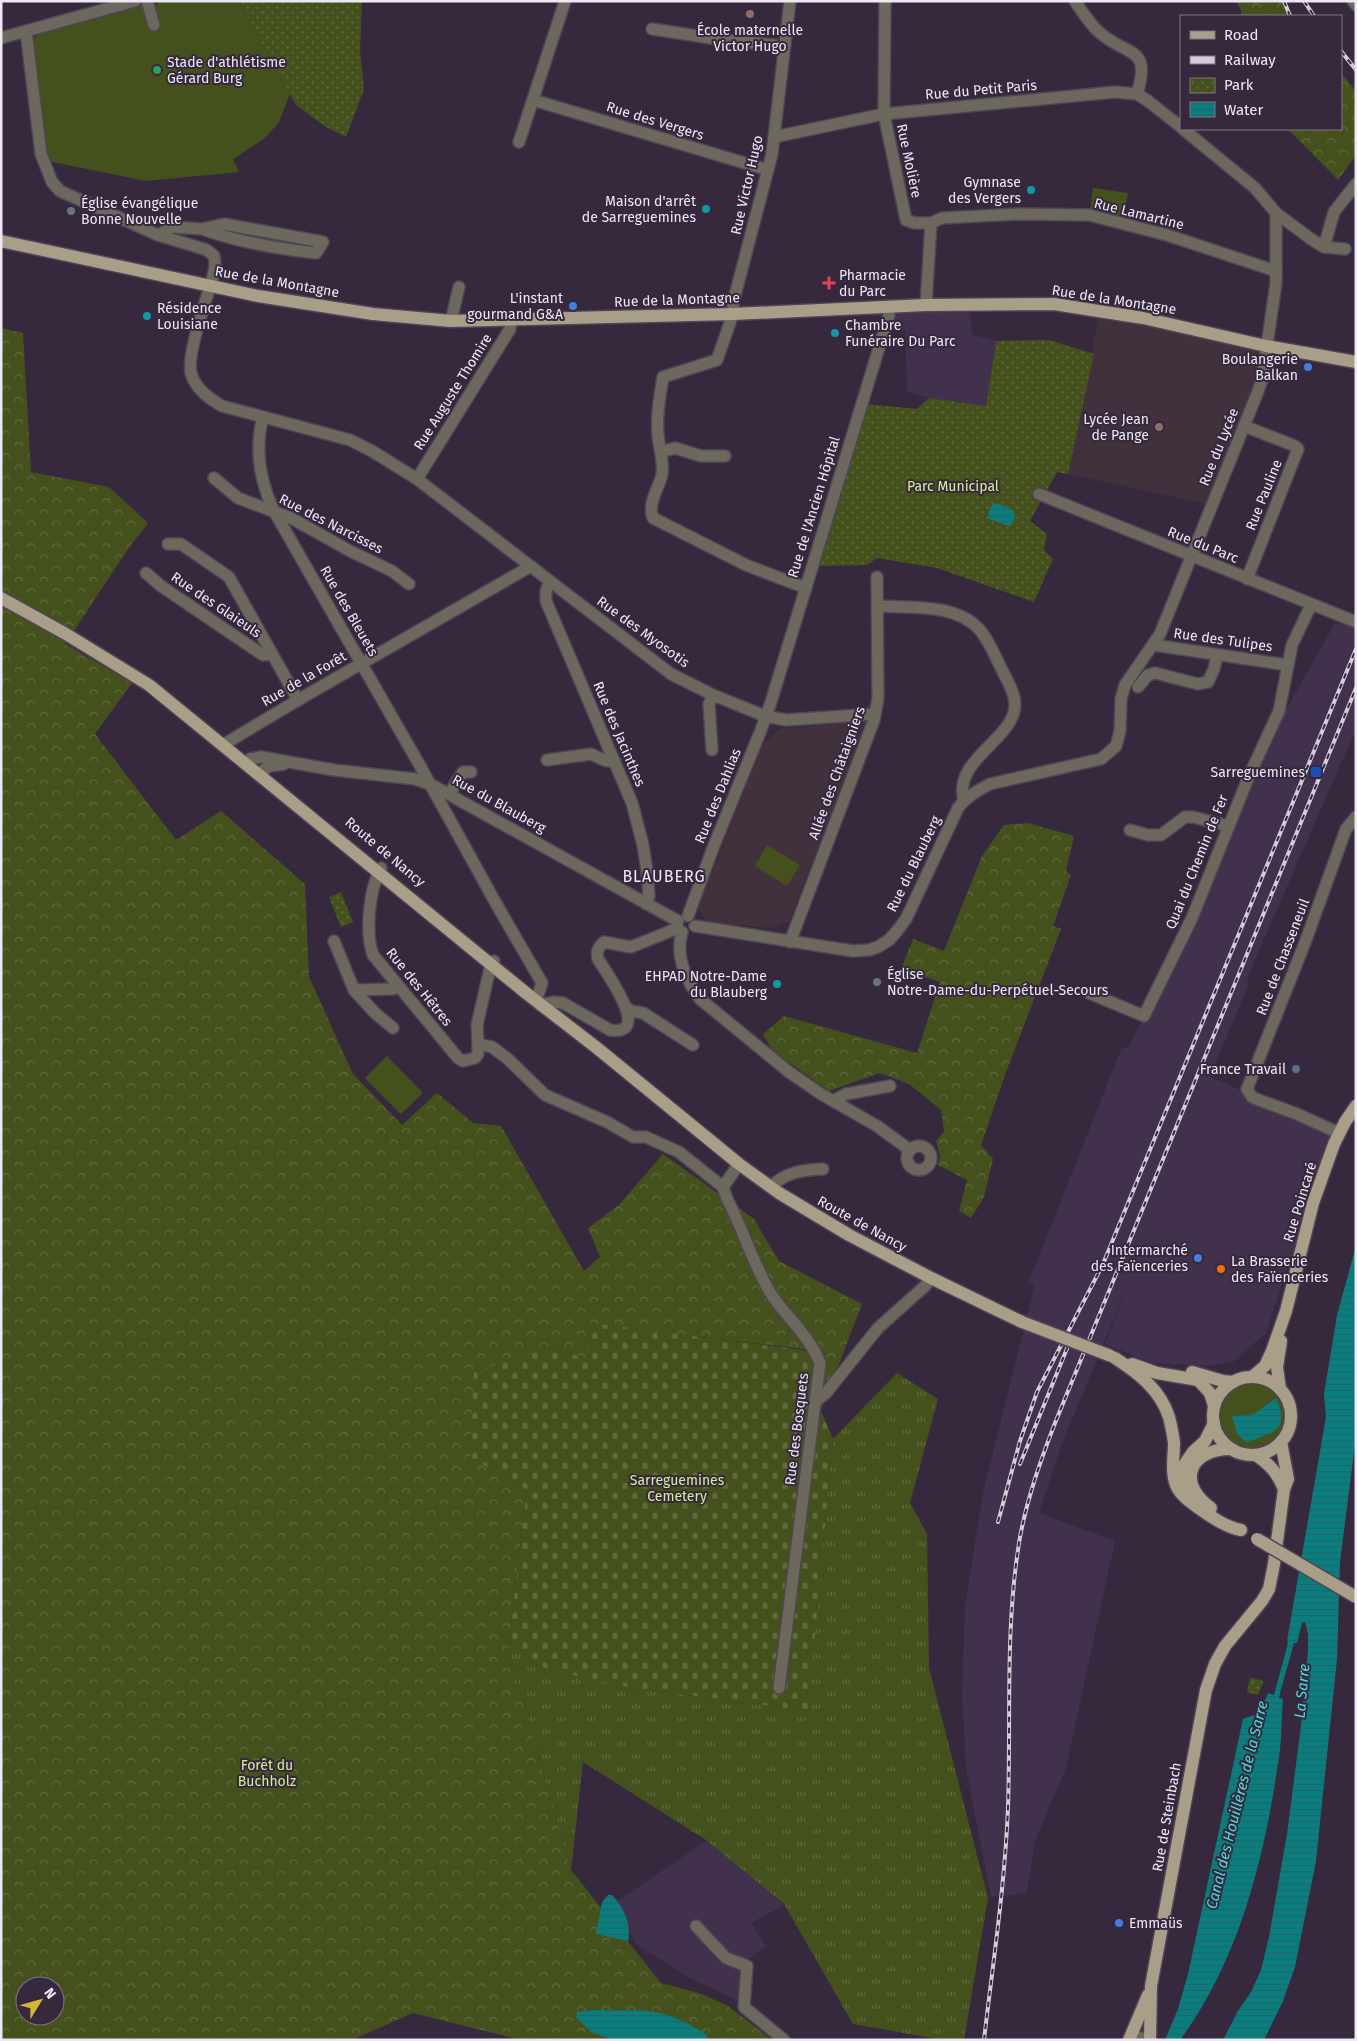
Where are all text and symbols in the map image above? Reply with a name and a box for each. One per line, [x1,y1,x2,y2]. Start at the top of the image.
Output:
marker: École maternelle Victor Hugo [744,8,756,20]
legend [1180,15,1342,130]
place label: École maternelle Victor Hugo [697,21,803,55]
text: Road [1224,26,1259,44]
text: Railway [1224,51,1276,69]
place label: Stade d'athlétisme Gérard Burg [167,54,286,87]
marker: Stade d'athlétisme Gérard Burg [151,64,163,76]
text: Park [1224,76,1254,94]
street label: Rue du Petit Paris [924,77,1038,103]
street label: Rue des Vergers [604,98,706,144]
text: Water [1224,101,1263,119]
street label: Rue Molière [893,122,925,200]
street label: Rue Victor Hugo [727,134,767,236]
place label: Gymnase des Vergers [948,174,1021,207]
marker: Gymnase des Vergers [1025,184,1037,196]
place label: Maison d'arrêt de Sarreguemines [582,193,697,226]
place label: Église évangélique Bonne Nouvelle [81,194,198,228]
street label: Rue Lamartine [1092,195,1186,233]
marker: Maison d'arrêt de Sarreguemines [700,203,712,215]
marker: Église évangélique Bonne Nouvelle [65,205,77,217]
street label: Rue de la Montagne [214,263,340,301]
place label: Pharmacie du Parc [839,267,906,300]
marker: Pharmacie du Parc [823,277,835,289]
street label: Rue de la Montagne [1051,282,1177,318]
street label: Rue de la Montagne [614,289,740,311]
place label: L'instant gourmand G&A [467,290,564,323]
place label: Résidence Louisiane [157,300,222,333]
marker: L'instant gourmand G&A [567,300,579,312]
marker: Résidence Louisiane [141,310,153,322]
place label: Chambre Funéraire Du Parc [845,317,956,350]
marker: Chambre Funéraire Du Parc [829,327,841,339]
street label: Rue Auguste Thomire [410,331,496,453]
place label: Boulangerie Balkan [1222,351,1298,384]
marker: Boulangerie Balkan [1302,361,1314,373]
street label: Rue du Lycée [1196,405,1242,489]
place label: Lycée Jean de Pange [1083,411,1149,444]
marker: Lycée Jean de Pange [1153,421,1165,433]
street label: Rue de l'Ancien Hôpital [784,434,844,580]
street label: Rue Pauline [1242,457,1286,533]
park label: Parc Municipal [907,478,999,495]
street label: Rue des Narcisses [276,491,386,558]
street label: Rue du Parc [1165,523,1241,567]
street label: Rue des Bleuets [316,563,382,660]
street label: Rue des Glaieuls [168,569,265,642]
street label: Rue des Myosotis [593,593,693,672]
street label: Rue des Tulipes [1173,625,1274,655]
street label: Rue de la Forêt [258,647,350,710]
street label: Rue des Jacinthes [589,679,649,789]
street label: Allée des Châtaigniers [805,704,869,842]
street label: Rue des Dahlias [691,746,745,846]
place label: Sarreguemines [1211,764,1305,781]
marker: Sarreguemines [1309,765,1323,779]
street label: Rue du Blauberg [449,771,550,837]
street label: Quai du Chemin de Fer [1162,792,1232,932]
street label: Rue du Blauberg [883,812,945,915]
street label: Route de Nancy [341,814,429,891]
district label: BLAUBERG [622,867,706,886]
street label: Rue de Chasseneuil [1253,896,1313,1018]
street label: Rue des Hêtres [382,945,456,1030]
place label: Église Notre-Dame-du-Perpétuel-Secours [887,965,1109,999]
place label: EHPAD Notre-Dame du Blauberg [645,968,768,1001]
marker: Église Notre-Dame-du-Perpétuel-Secours [871,976,883,988]
marker: EHPAD Notre-Dame du Blauberg [771,978,783,990]
place label: France Travail [1200,1061,1286,1078]
marker: France Travail [1290,1063,1302,1075]
street label: Rue Poincaré [1280,1160,1320,1244]
street label: Route de Nancy [814,1192,910,1256]
place label: Intermarché des Faïenceries [1091,1242,1188,1275]
marker: Intermarché des Faïenceries [1192,1252,1204,1264]
place label: La Brasserie des Faïenceries [1231,1253,1329,1286]
marker: La Brasserie des Faïenceries [1215,1263,1227,1275]
street label: Rue des Bosquets [782,1371,812,1486]
park label: Sarreguemines Cemetery [630,1472,725,1505]
water label: La Sarre [1291,1663,1313,1719]
water label: Canal des Houillères de la Sarre [1202,1699,1272,1911]
park label: Forêt du Buchholz [238,1757,296,1790]
street label: Rue de Steinbach [1149,1761,1185,1873]
place label: Emmaüs [1129,1915,1183,1932]
marker: Emmaüs [1113,1917,1125,1929]
north arrow [15,1976,65,2026]
text: N [40,1985,60,2002]

